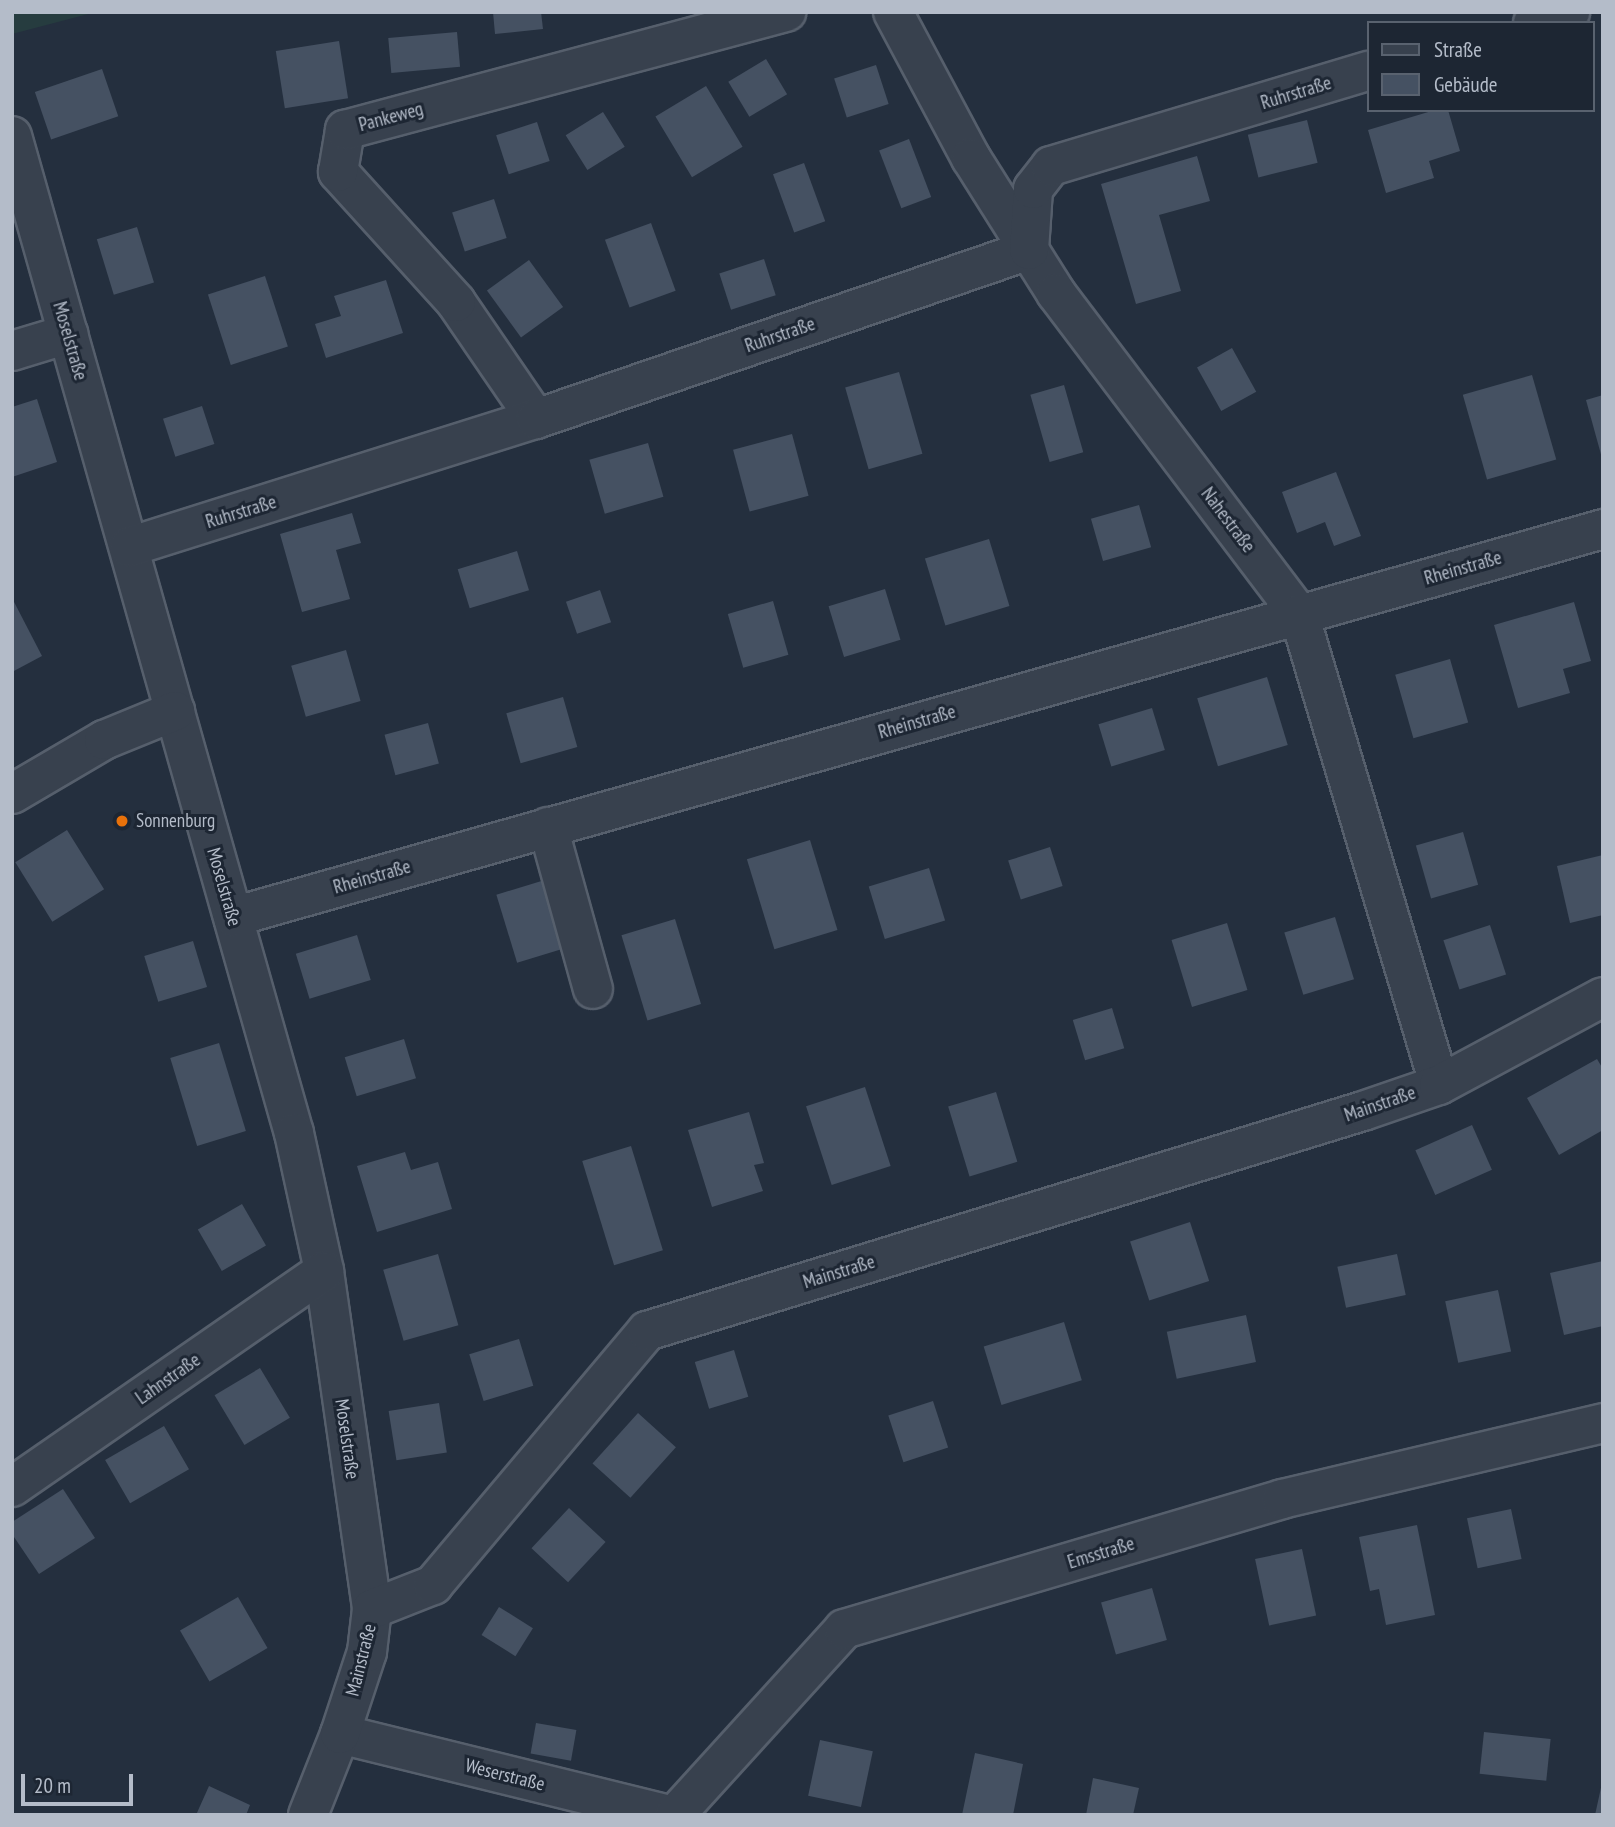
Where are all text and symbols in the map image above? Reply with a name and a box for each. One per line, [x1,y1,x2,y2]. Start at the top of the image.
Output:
legend [1366,21,1594,112]
text: Straße [1434,36,1482,63]
street label: Ruhrstraße [1258,71,1334,115]
text: Gebäude [1434,71,1497,98]
street label: Pankeweg [356,97,426,137]
street label: Moselstraße [48,299,92,383]
street label: Ruhrstraße [742,312,818,358]
street label: Nahestraße [1196,483,1260,557]
street label: Ruhrstraße [203,490,279,534]
street label: Rheinstraße [1422,546,1504,590]
street label: Rheinstraße [876,700,958,744]
place label: Sonnenburg [136,810,215,832]
marker: Sonnenburg [114,813,130,829]
street label: Moselstraße [202,845,246,929]
street label: Rheinstraße [331,855,413,899]
street label: Mainstraße [1341,1081,1419,1127]
street label: Mainstraße [800,1250,878,1294]
street label: Lahnstraße [131,1349,205,1409]
street label: Moselstraße [330,1398,364,1480]
street label: Emsstraße [1065,1532,1137,1574]
street label: Mainstraße [341,1621,381,1699]
street label: Weserstraße [463,1754,547,1796]
scale bar [24,1760,136,1804]
text: 20 m [34,1772,71,1799]

